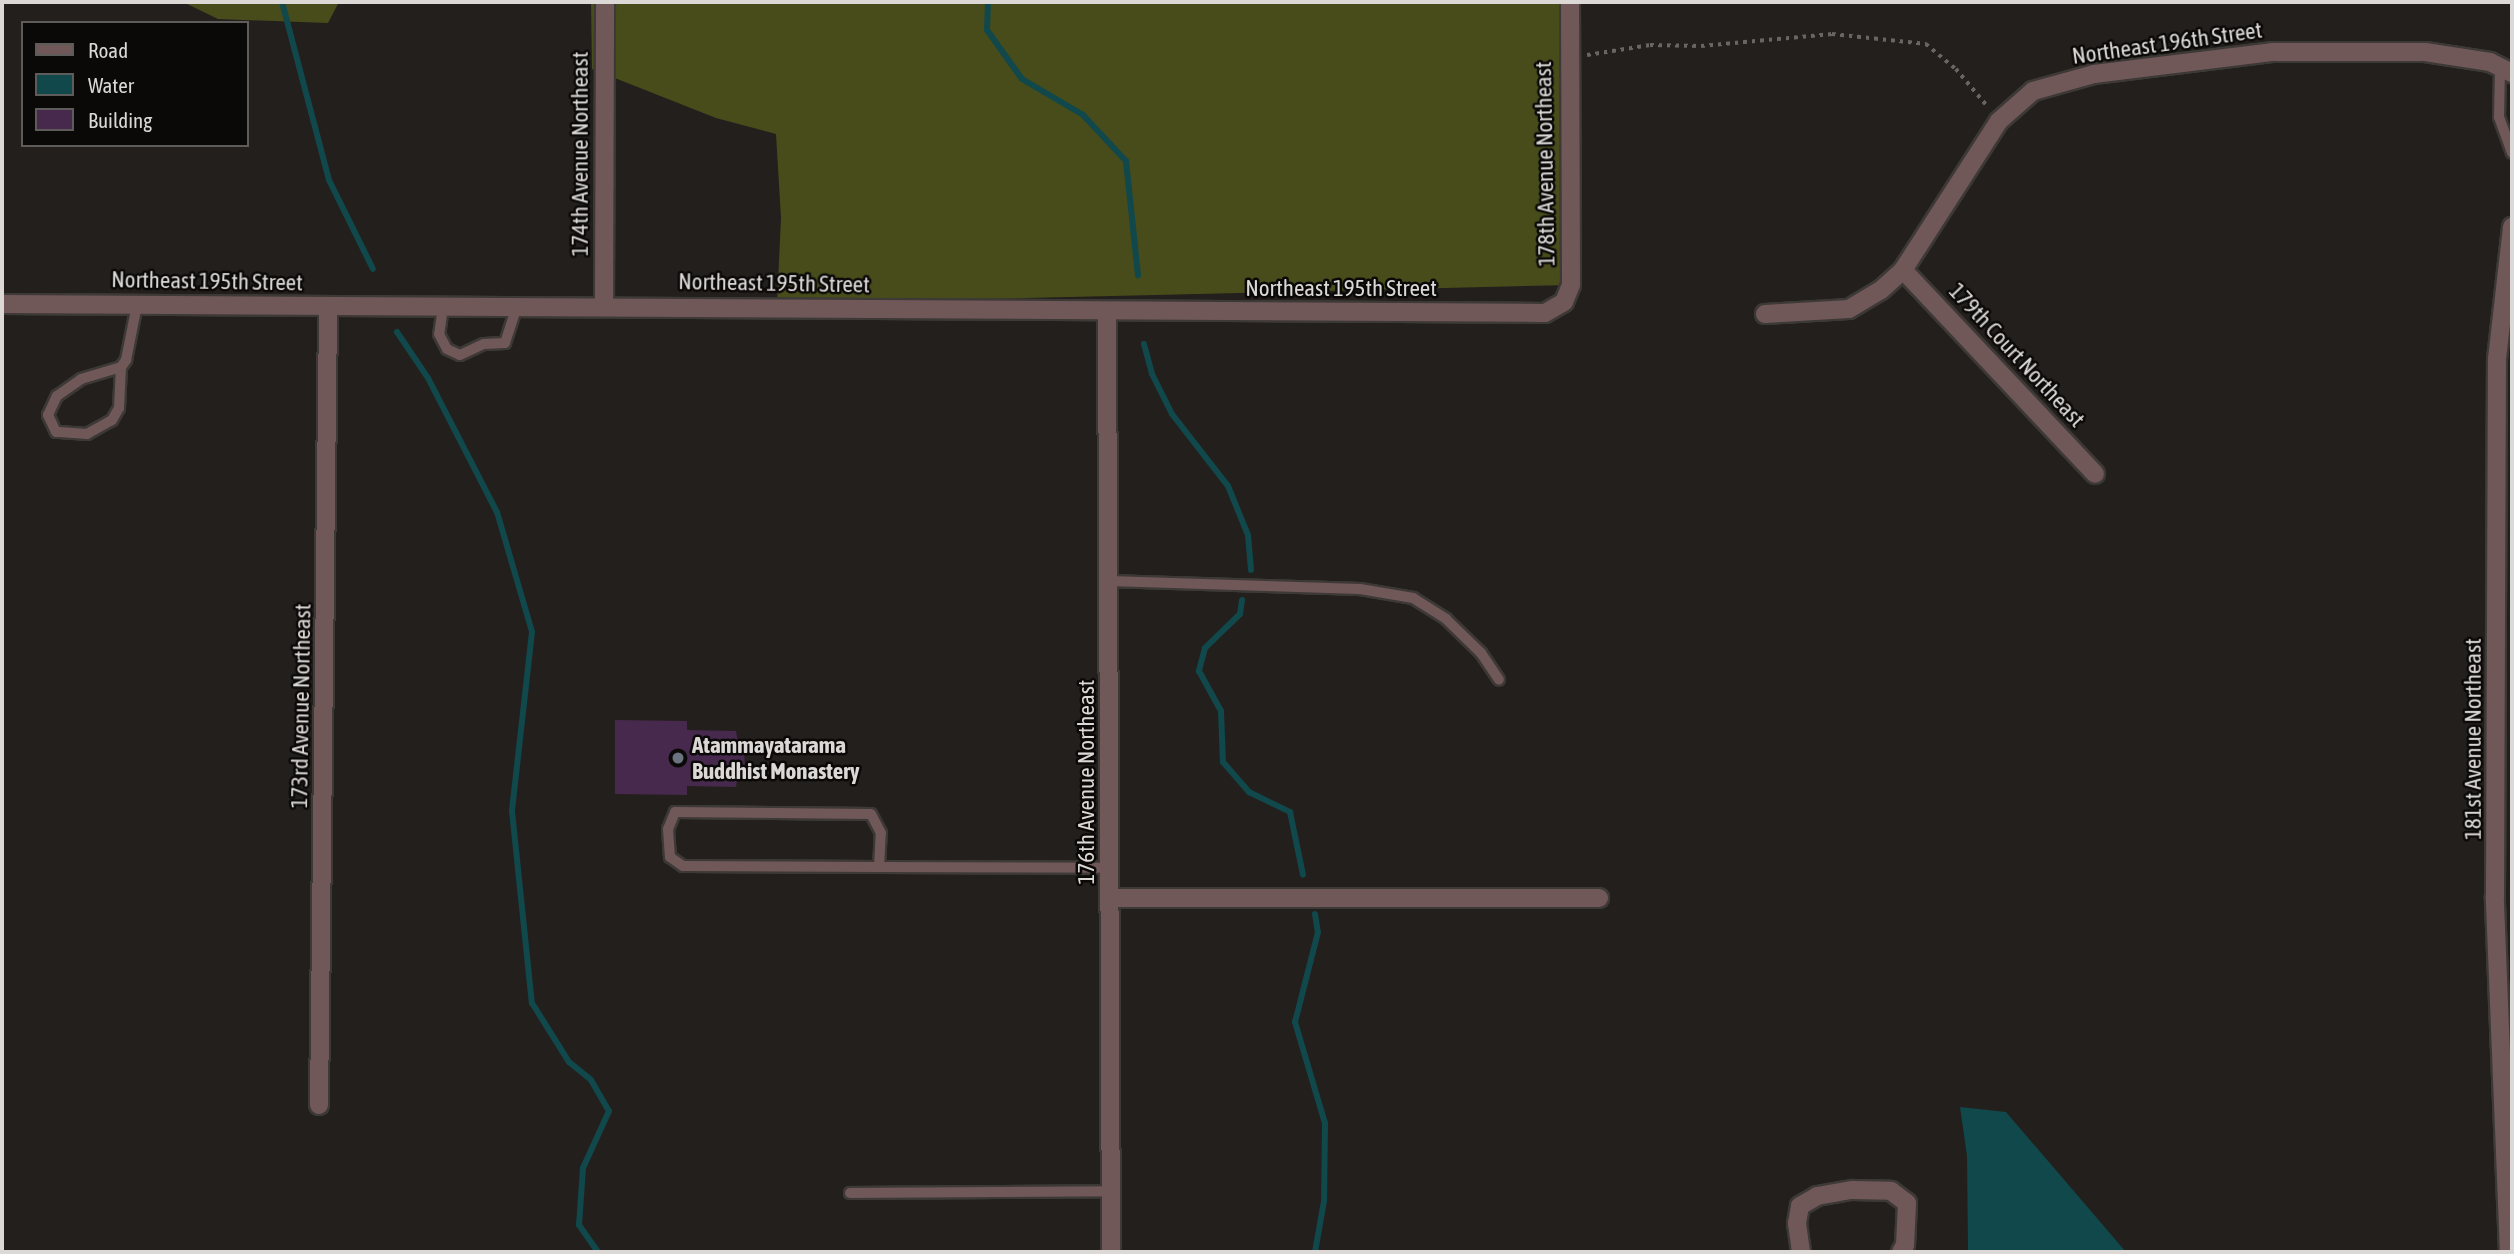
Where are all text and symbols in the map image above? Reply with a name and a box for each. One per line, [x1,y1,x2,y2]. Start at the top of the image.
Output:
street label: Northeast 196th Street [2070,16,2264,70]
legend [21,21,248,147]
text: Road [88,38,128,62]
street label: 174th Avenue Northeast [566,52,594,256]
street label: 178th Avenue Northeast [1529,61,1561,267]
text: Water [88,73,134,97]
text: Building [88,108,152,132]
street label: Northeast 195th Street [111,266,303,296]
street label: Northeast 195th Street [678,268,870,298]
street label: Northeast 195th Street [1245,274,1437,302]
street label: 179th Court Northeast [1943,277,2091,433]
street label: 173rd Avenue Northeast [285,603,317,809]
street label: 181st Avenue Northeast [2459,638,2487,840]
street label: 176th Avenue Northeast [1072,680,1100,884]
place label: Atammayatarama Buddhist Monastery [692,731,859,785]
marker: Atammayatarama Buddhist Monastery [670,750,686,766]

